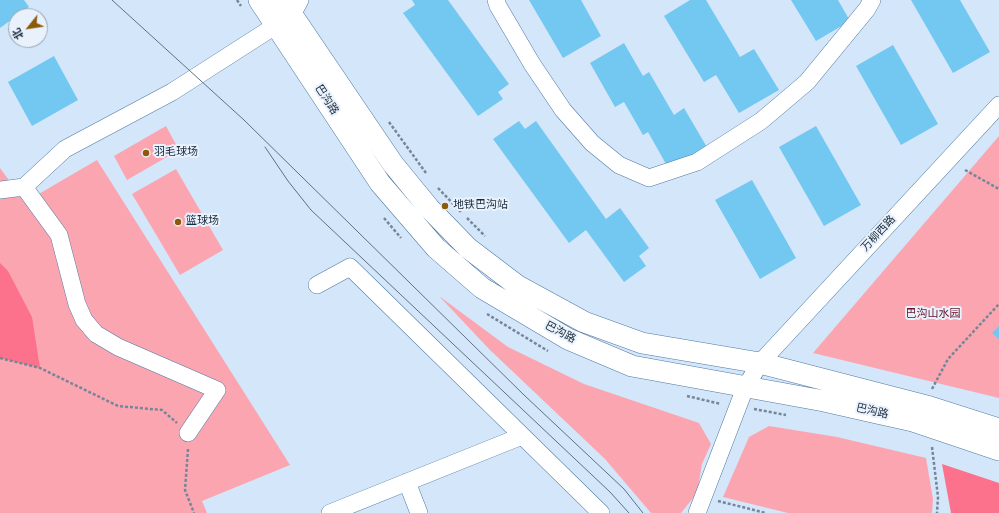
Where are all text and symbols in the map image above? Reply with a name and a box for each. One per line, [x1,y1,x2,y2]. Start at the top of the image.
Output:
north arrow [8,8,48,48]
text: 北 [9,25,27,42]
street label: 巴沟路 [311,83,341,117]
place label: 羽毛球场 [154,146,198,160]
marker: 羽毛球场 [141,148,151,158]
place label: 地铁巴沟站 [453,199,508,213]
marker: 地铁巴沟站 [440,201,450,211]
street label: 万柳西路 [859,213,899,255]
place label: 篮球场 [186,215,219,229]
marker: 篮球场 [173,217,183,227]
park label: 巴沟山水园 [906,308,960,322]
street label: 巴沟路 [542,319,578,347]
street label: 巴沟路 [854,402,890,422]

